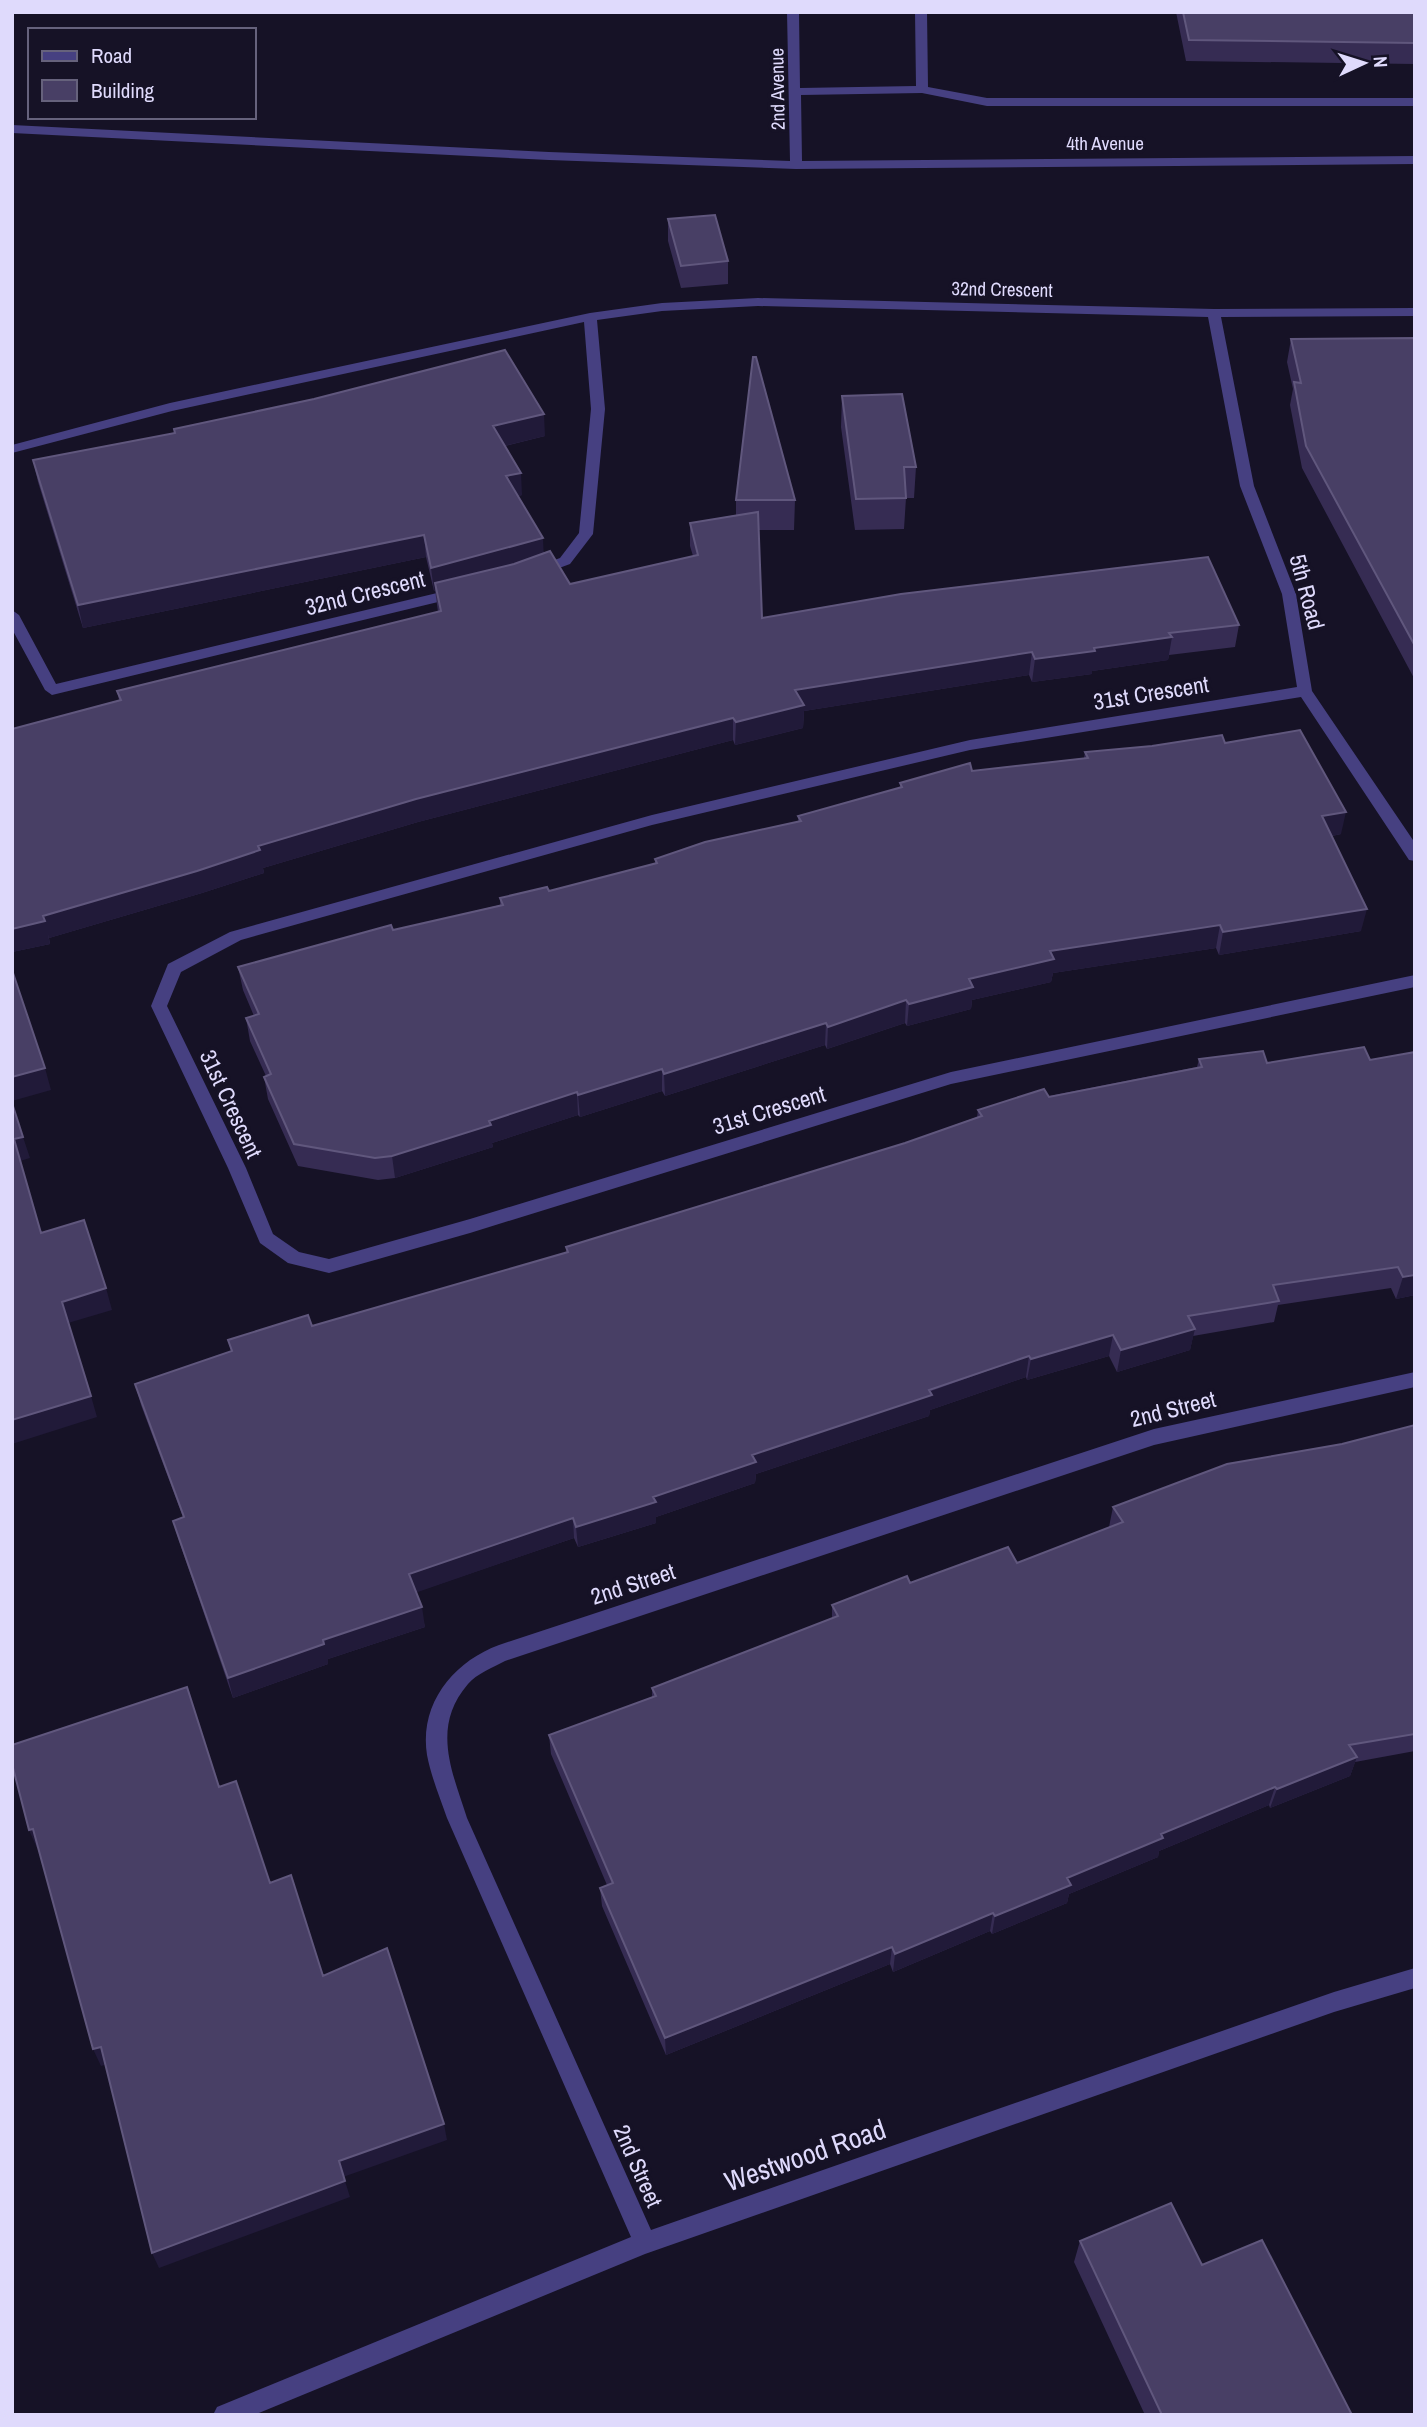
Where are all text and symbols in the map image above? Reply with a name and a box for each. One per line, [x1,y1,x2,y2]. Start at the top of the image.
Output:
legend [28,28,256,119]
north arrow [1329,28,1399,98]
text: Road [91,41,132,70]
street label: 2nd Avenue [763,48,791,130]
text: N [1368,55,1394,68]
text: Building [91,76,155,105]
street label: 4th Avenue [1066,130,1144,156]
street label: 32nd Crescent [951,275,1054,303]
street label: 5th Road [1283,551,1332,633]
street label: 32nd Crescent [302,563,428,622]
street label: 31st Crescent [1091,668,1211,717]
street label: 31st Crescent [193,1045,270,1163]
street label: 31st Crescent [709,1078,829,1141]
street label: 2nd Street [1127,1383,1219,1434]
street label: 2nd Street [587,1555,679,1612]
street label: Westwood Road [719,2110,891,2200]
street label: 2nd Street [607,2120,670,2212]

